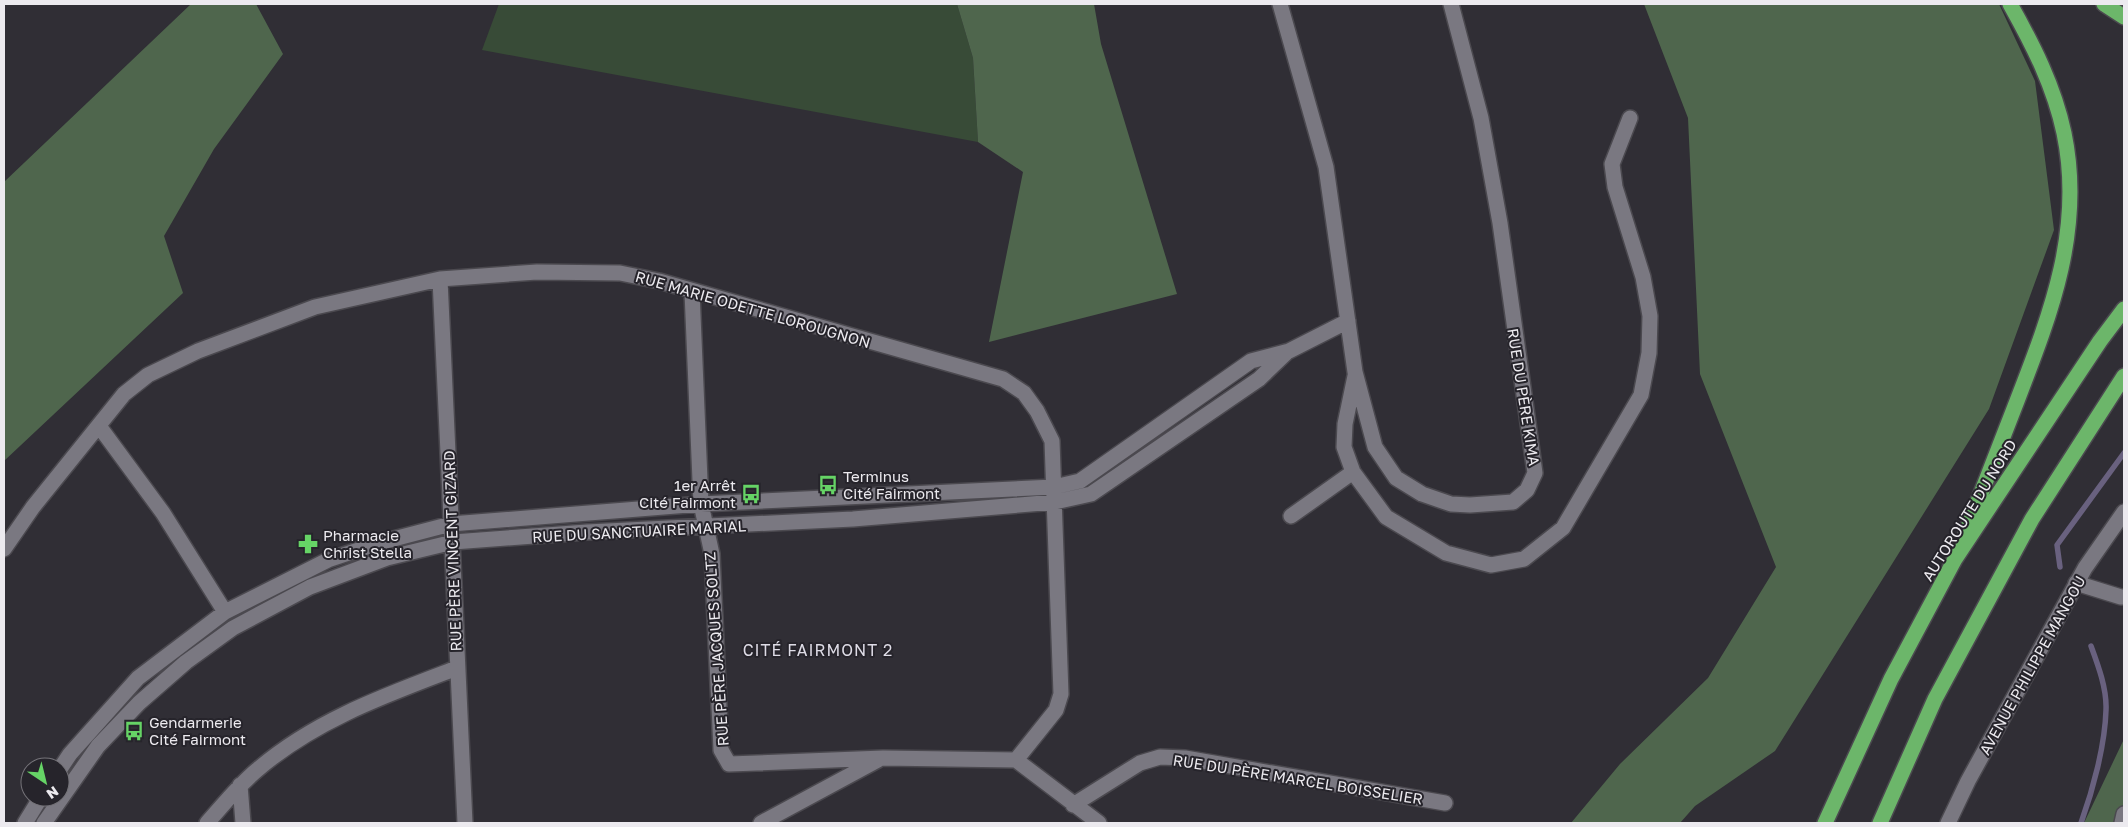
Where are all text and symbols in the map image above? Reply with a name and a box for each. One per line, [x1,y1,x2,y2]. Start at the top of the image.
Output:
street label: RUE MARIE ODETTE LOROUGNON [634,267,872,351]
street label: RUE DU PÈRE KIMA [1504,327,1544,467]
street label: AUTOROUTE DU NORD [1918,436,2020,584]
street label: RUE PÈRE VINCENT GIZARD [439,450,465,652]
place label: Terminus Cité Fairmont [843,467,940,502]
bus stop icon: Terminus Cité Fairmont [817,474,839,496]
place label: 1er Arrêt Cité Fairmont [639,476,736,511]
bus stop icon: 1er Arrêt Cité Fairmont [740,483,762,505]
street label: RUE DU SANCTUAIRE MARIAL [532,516,747,546]
place label: Pharmacie Christ Stella [323,526,412,561]
pharmacy icon: Pharmacie Christ Stella [297,533,319,555]
street label: RUE PÈRE JACQUES SOLTZ [700,551,732,747]
street label: AVENUE PHILIPPE MANGOU [1975,572,2089,758]
district label: CITÉ FAIRMONT 2 [743,640,893,660]
place label: Gendarmerie Cité Fairmont [149,713,246,748]
bus stop icon: Gendarmerie Cité Fairmont [123,720,145,742]
street label: RUE DU PÈRE MARCEL BOISSELIER [1172,750,1424,808]
north arrow [20,757,70,807]
text: N [44,783,62,803]

